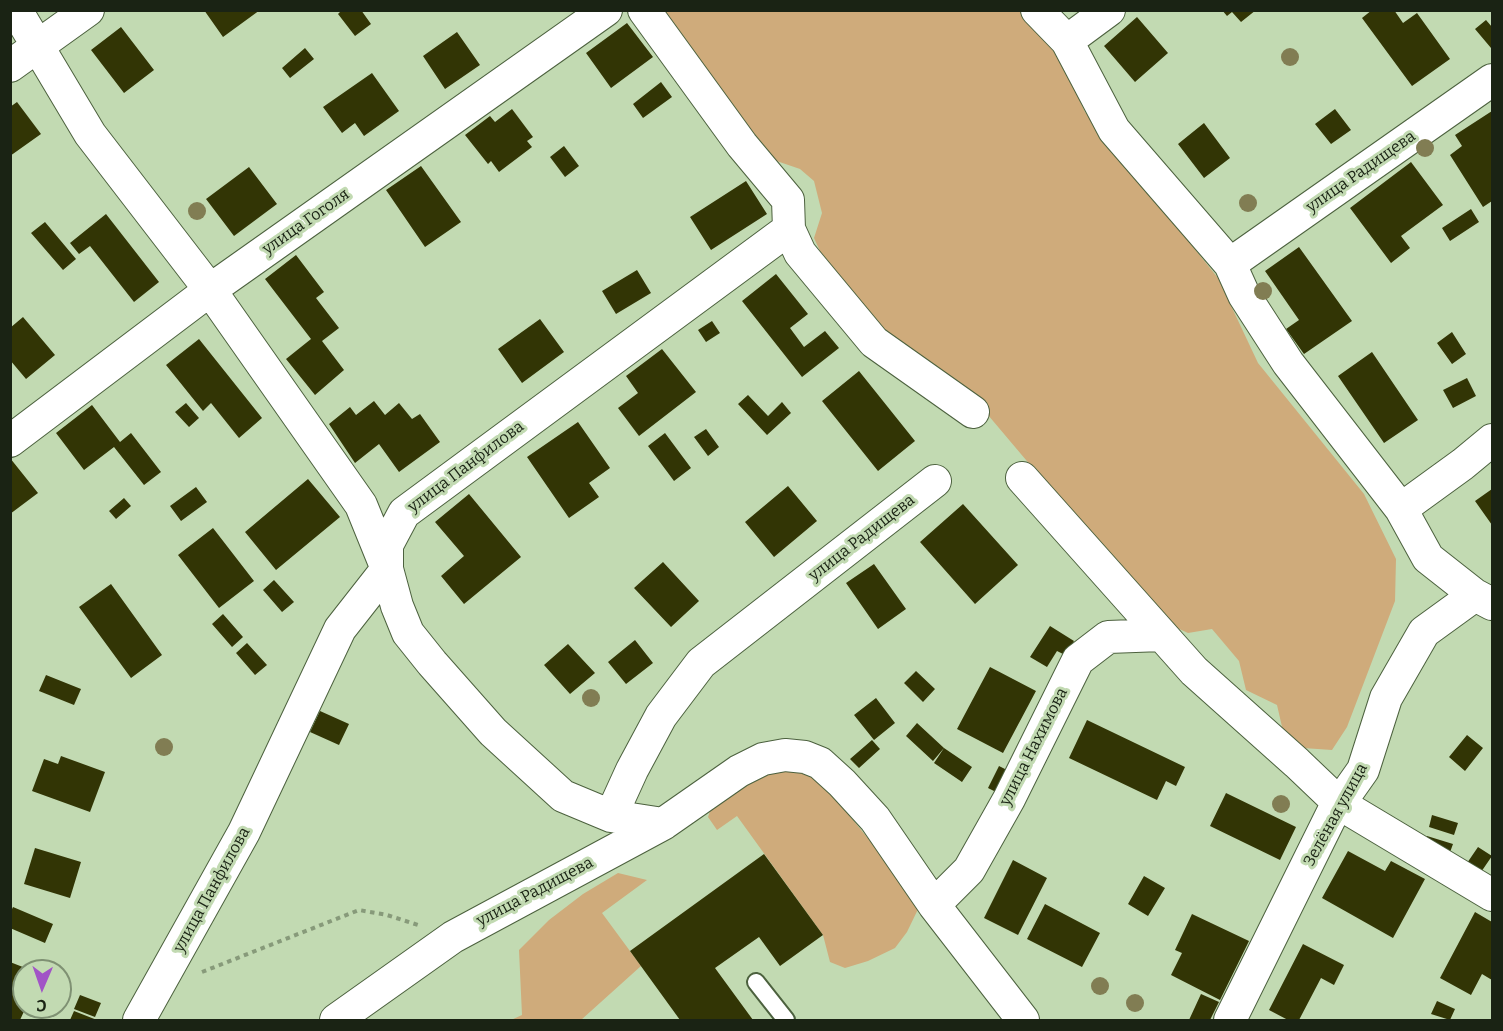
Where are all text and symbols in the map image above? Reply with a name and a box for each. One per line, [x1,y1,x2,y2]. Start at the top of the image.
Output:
street label: улица Радищева [1303,127,1419,217]
street label: улица Гоголя [259,185,353,259]
street label: улица Панфилова [404,417,528,517]
street label: улица Радищева [805,491,919,585]
street label: улица Нахимова [996,685,1072,809]
street label: Зелёная улица [1300,760,1372,870]
street label: улица Панфилова [170,824,254,956]
street label: улица Радищева [473,853,597,931]
north arrow [12,959,72,1019]
text: С [36,996,47,1015]

